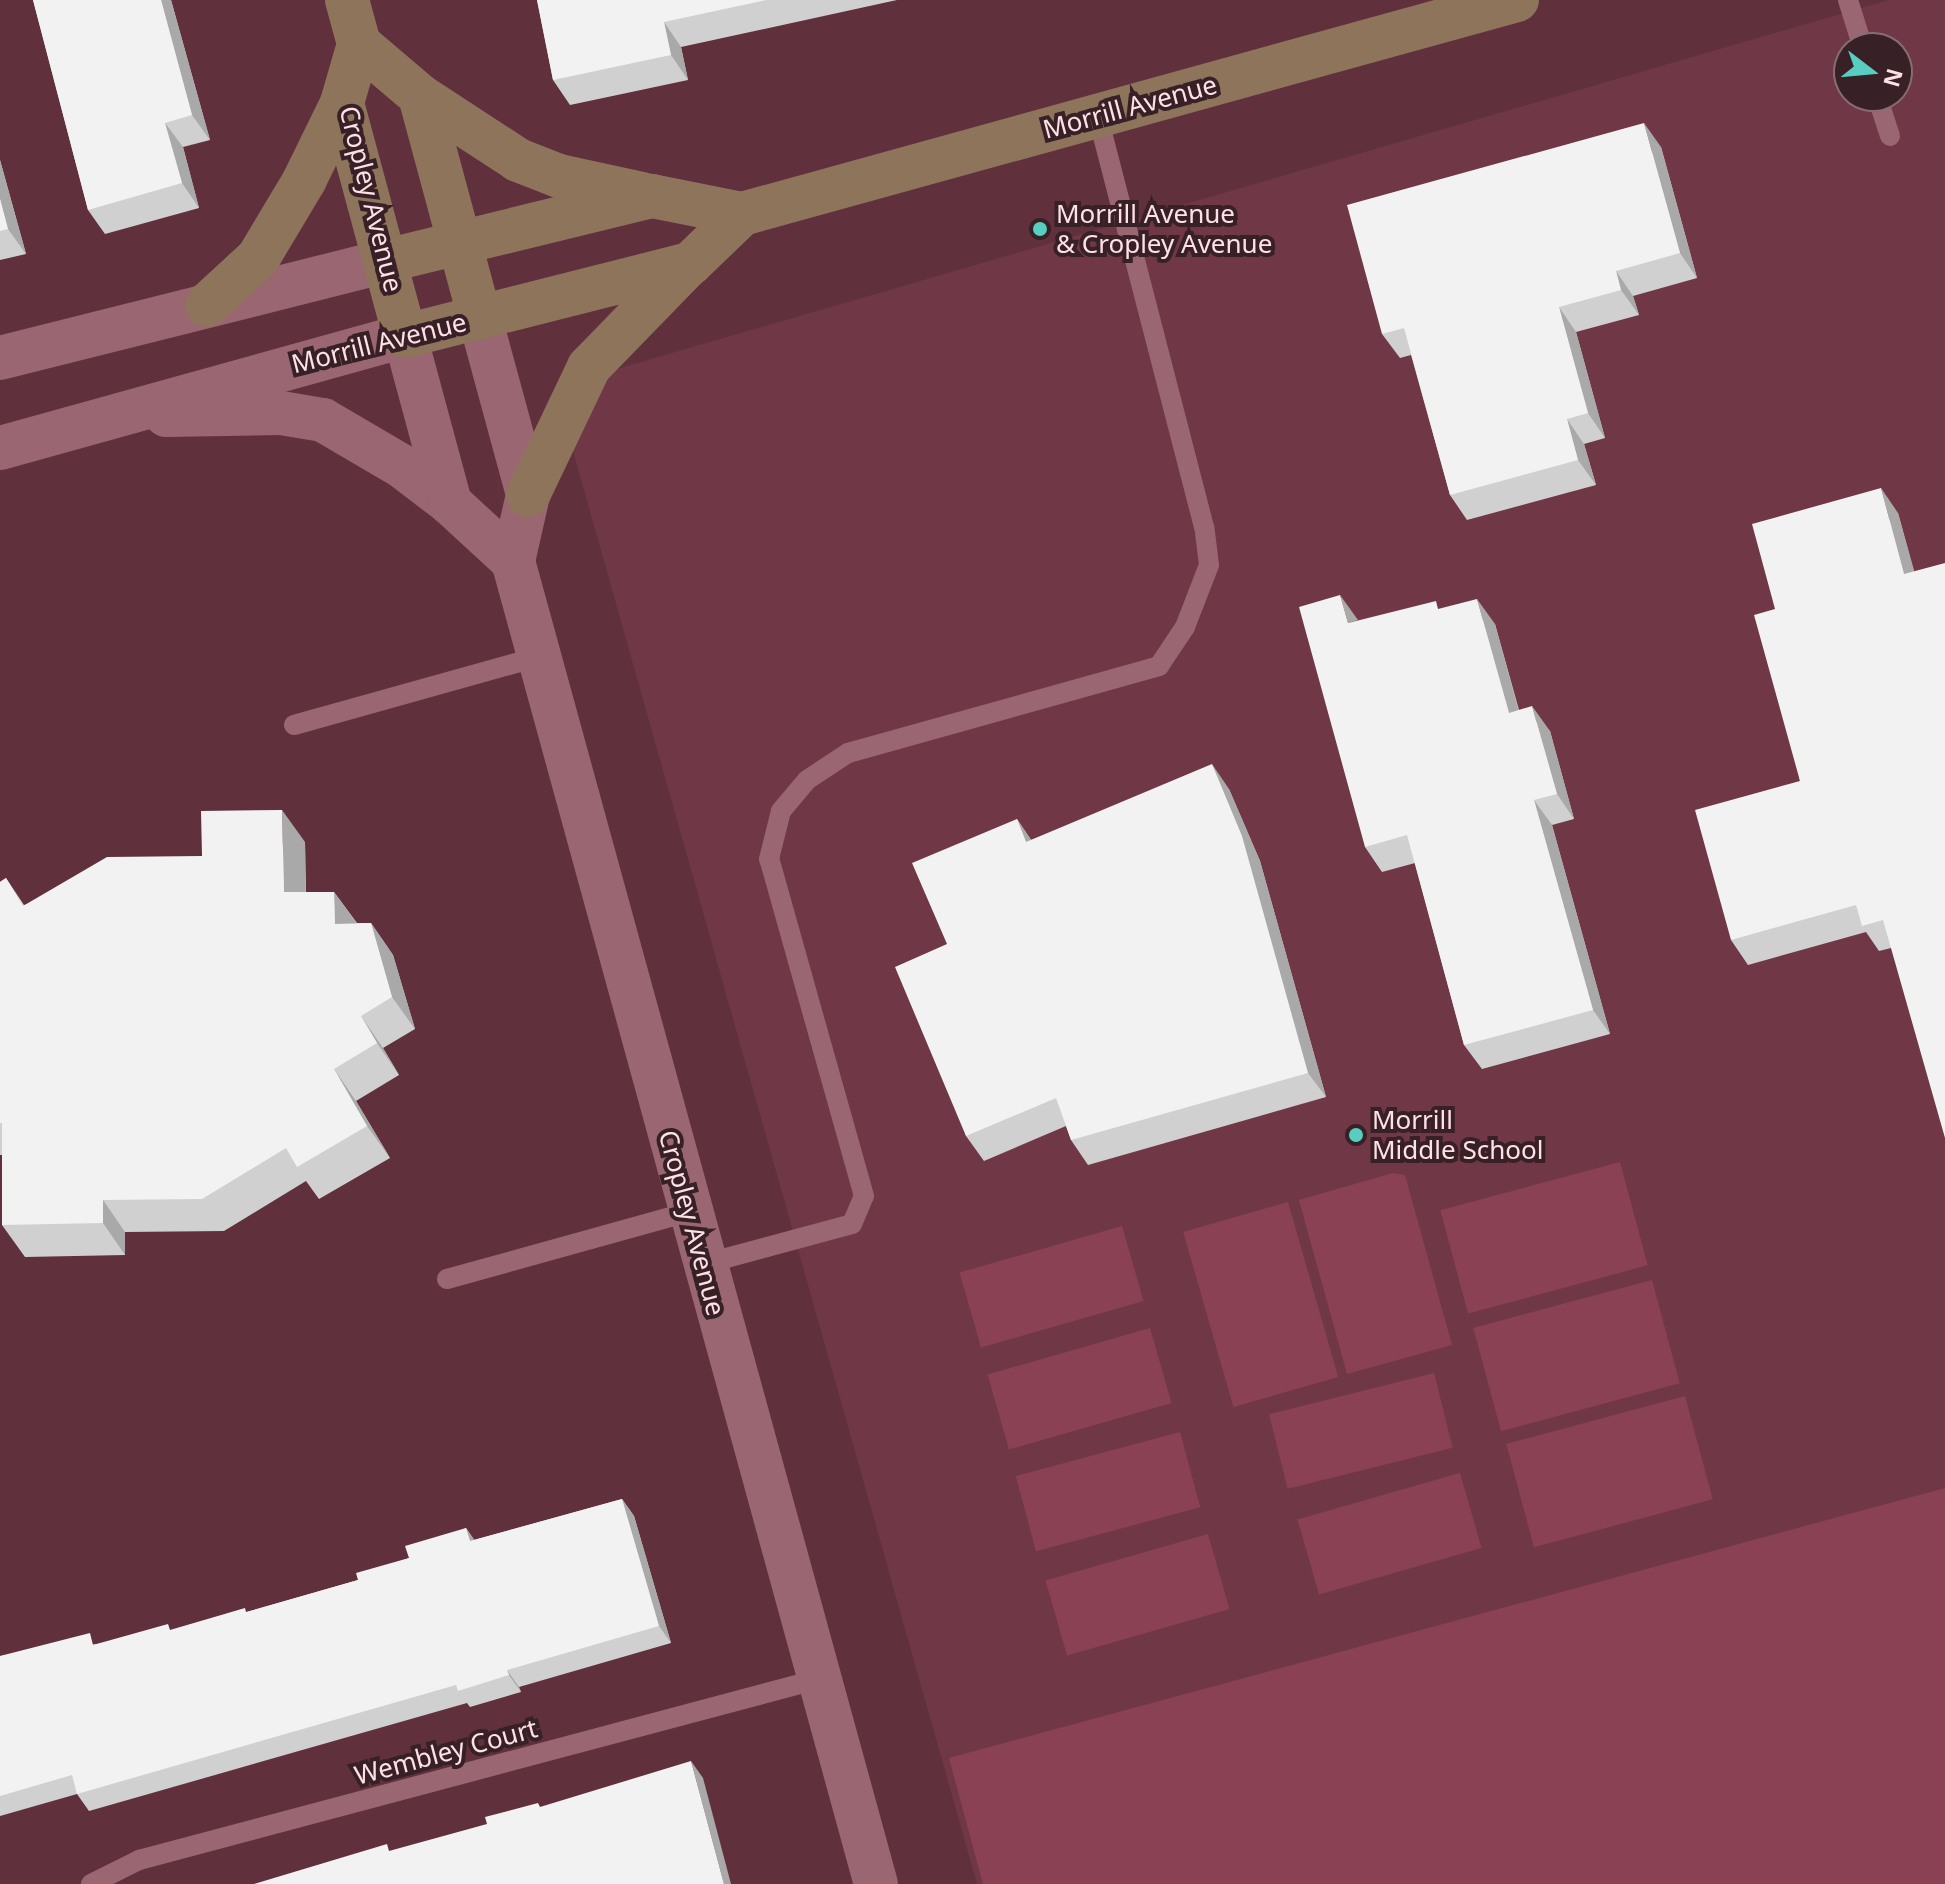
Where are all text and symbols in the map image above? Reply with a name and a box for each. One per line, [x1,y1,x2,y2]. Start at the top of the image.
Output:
north arrow [1833,32,1913,112]
text: N [1877,65,1911,91]
street label: Morrill Avenue [1040,69,1220,145]
street label: Cropley Avenue [333,103,409,295]
place label: Morrill Avenue & Cropley Avenue [1056,198,1272,260]
marker: Morrill Avenue & Cropley Avenue [1031,220,1049,238]
street label: Morrill Avenue [288,306,470,380]
place label: Morrill Middle School [1372,1104,1543,1166]
marker: Morrill Middle School [1347,1126,1365,1144]
street label: Cropley Avenue [652,1127,732,1319]
street label: Wembley Court [351,1713,541,1791]

